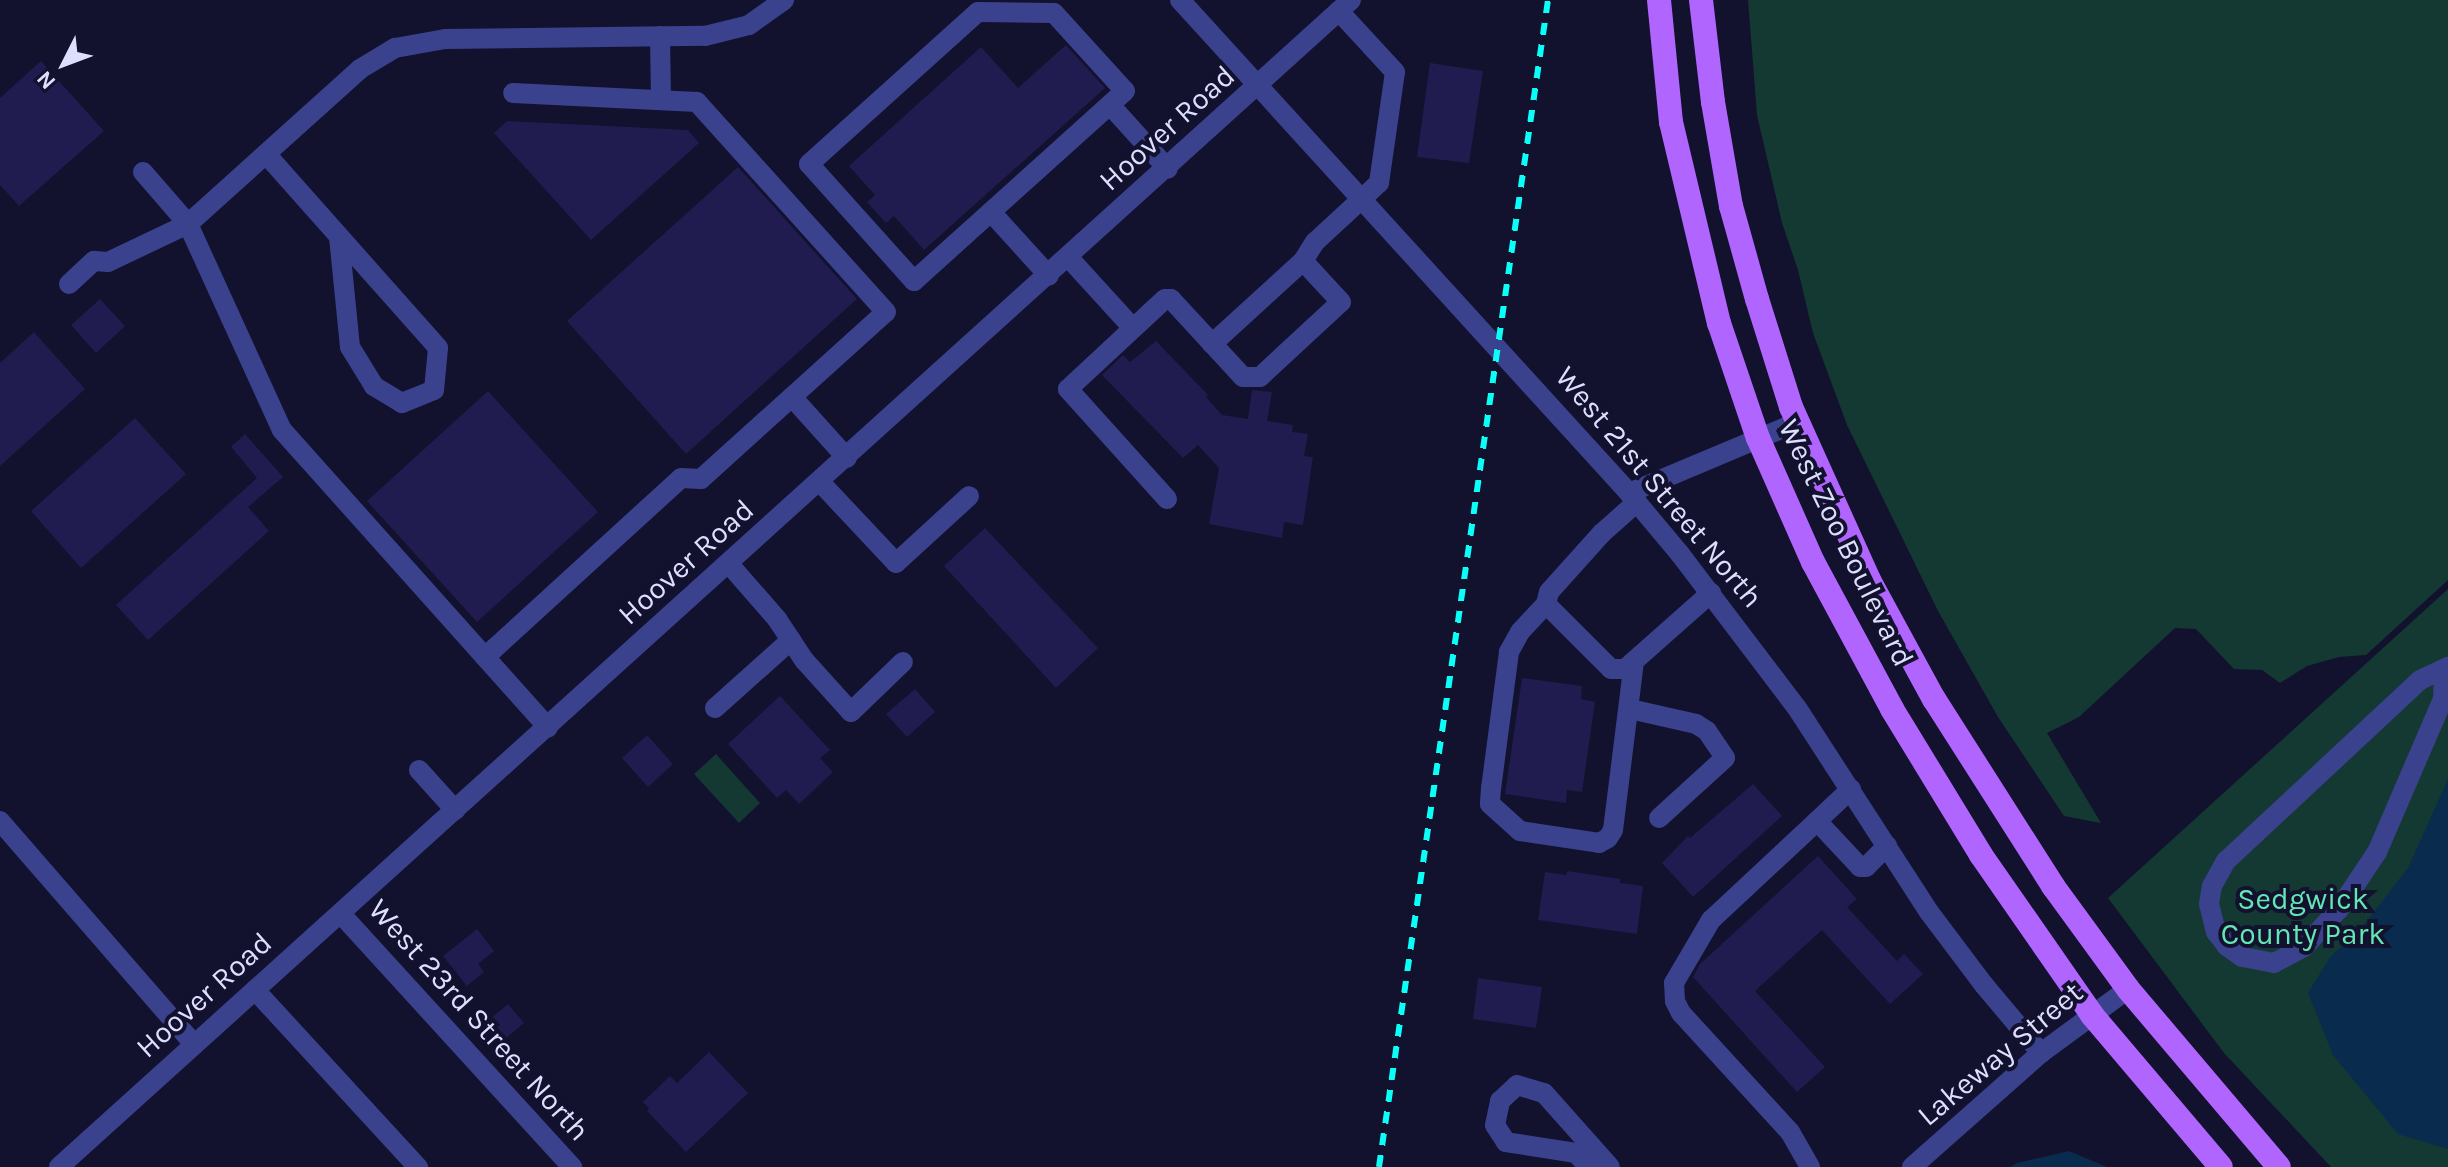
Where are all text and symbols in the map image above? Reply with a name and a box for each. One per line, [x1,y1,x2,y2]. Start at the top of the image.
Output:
north arrow [24,24,104,104]
street label: Hoover Road [1092,58,1242,198]
text: N [31,65,61,95]
street label: West 21st Street North [1548,359,1770,615]
street label: West Zoo Boulevard [1771,414,1921,672]
street label: Hoover Road [611,492,761,632]
park label: Sedgwick County Park [2221,881,2385,952]
street label: West 23rd Street North [361,892,597,1148]
street label: Hoover Road [129,925,279,1065]
street label: Lakeway Street [1910,974,2090,1134]

